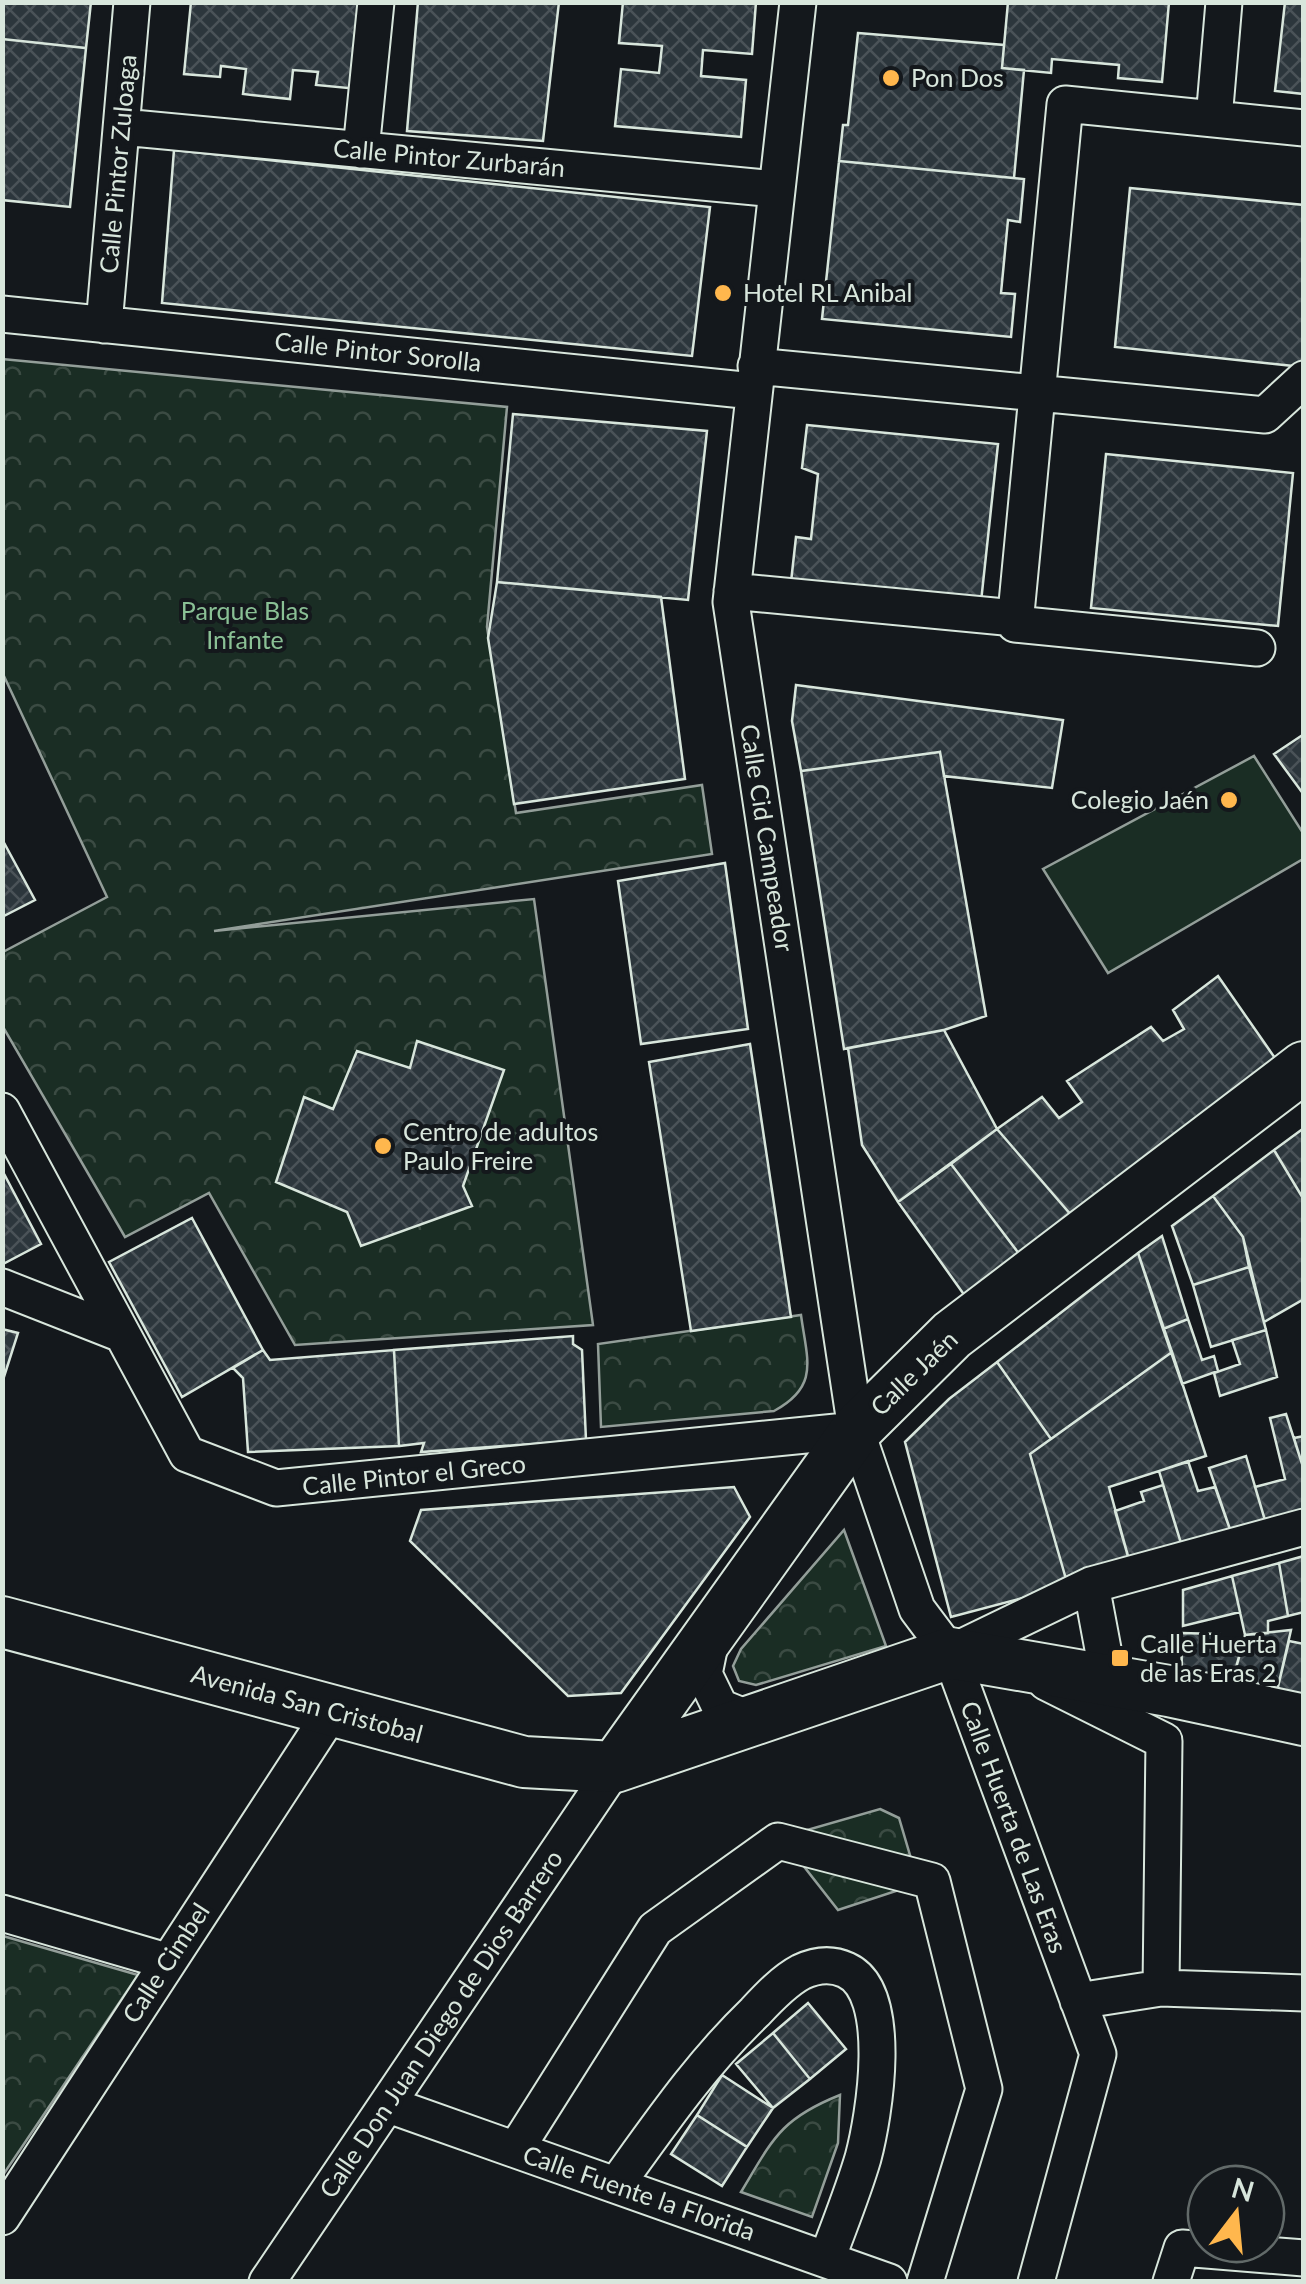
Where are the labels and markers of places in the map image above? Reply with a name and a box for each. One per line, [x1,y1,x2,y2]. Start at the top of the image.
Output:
place label: Pon Dos [911,62,1004,92]
marker: Pon Dos [880,67,902,89]
place label: Hotel RL Anibal [743,277,913,307]
marker: Hotel RL Anibal [712,282,734,304]
place label: Colegio Jaén [1071,784,1209,814]
marker: Colegio Jaén [1218,789,1240,811]
place label: Centro de adultos Paulo Freire [403,1116,598,1175]
marker: Centro de adultos Paulo Freire [372,1135,394,1157]
place label: Calle Huerta de las Eras 2 [1140,1628,1277,1687]
marker: Calle Huerta de las Eras 2 [1109,1647,1131,1669]

